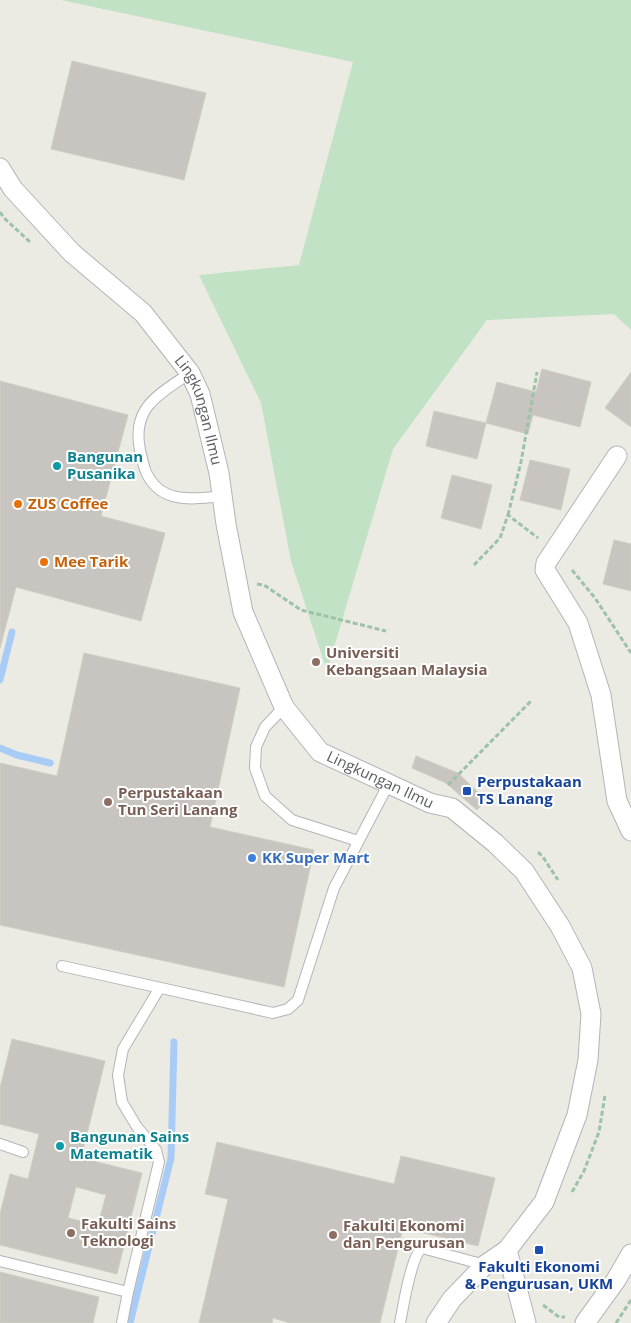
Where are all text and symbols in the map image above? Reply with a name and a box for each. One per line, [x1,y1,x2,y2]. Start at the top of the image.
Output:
street label: Lingkungan Ilmu [171,351,228,467]
place label: Bangunan Pusanika [67,446,143,483]
marker: Bangunan Pusanika [51,460,63,472]
place label: ZUS Coffee [28,493,108,513]
marker: ZUS Coffee [12,498,24,510]
place label: Mee Tarik [54,551,129,571]
marker: Mee Tarik [38,556,50,568]
place label: Universiti Kebangsaan Malaysia [326,642,488,679]
marker: Universiti Kebangsaan Malaysia [310,656,322,668]
street label: Lingkungan Ilmu [324,746,437,812]
place label: Perpustakaan TS Lanang [477,771,582,808]
place label: Perpustakaan Tun Seri Lanang [118,782,238,819]
marker: Perpustakaan TS Lanang [461,785,473,797]
marker: Perpustakaan Tun Seri Lanang [102,796,114,808]
place label: KK Super Mart [262,847,370,867]
marker: KK Super Mart [246,852,258,864]
place label: Bangunan Sains Matematik [70,1126,189,1163]
marker: Bangunan Sains Matematik [54,1140,66,1152]
place label: Fakulti Sains Teknologi [81,1213,176,1250]
place label: Fakulti Ekonomi dan Pengurusan [343,1215,465,1252]
marker: Fakulti Sains Teknologi [65,1227,77,1239]
marker: Fakulti Ekonomi dan Pengurusan [327,1229,339,1241]
marker: Fakulti Ekonomi & Pengurusan, UKM [533,1244,545,1256]
place label: Fakulti Ekonomi & Pengurusan, UKM [465,1256,613,1293]

